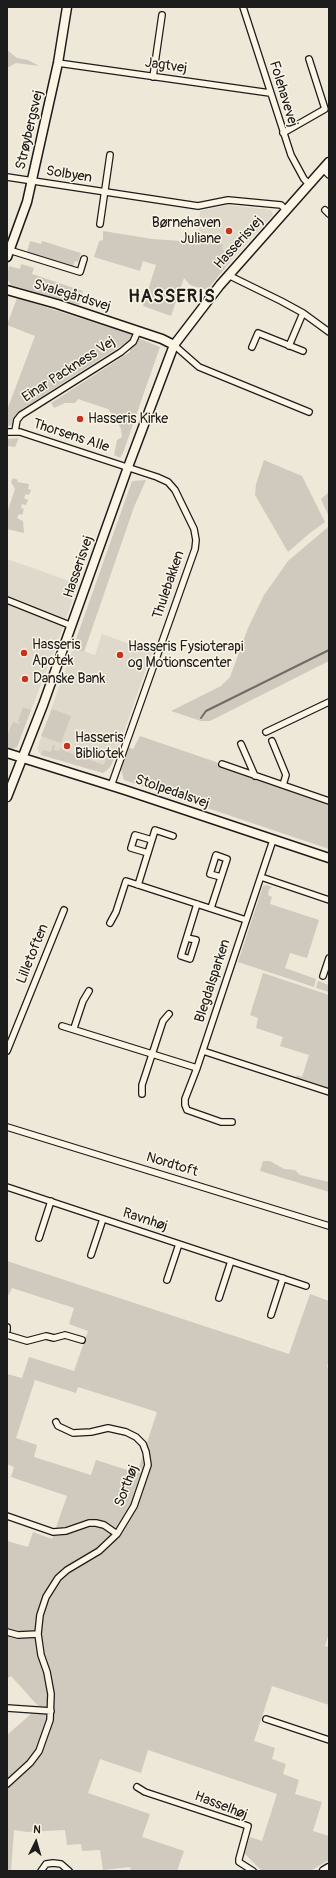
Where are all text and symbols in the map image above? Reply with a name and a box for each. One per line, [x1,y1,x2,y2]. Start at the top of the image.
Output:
street label: Jagtvej [144,55,188,77]
street label: Folehavevej [265,59,301,129]
street label: Strøybergsvej [13,89,47,171]
street label: Solbyen [45,163,93,187]
street label: Hasserisvej [211,213,267,273]
place label: Børnehaven Juliane [152,215,221,248]
marker: Børnehaven Juliane [224,226,234,236]
street label: Svalegårdsvej [31,276,113,316]
district label: HASSERIS [128,286,216,308]
street label: Einar Packness Vej [19,334,119,406]
place label: Hasseris Kirke [88,411,168,427]
marker: Hasseris Kirke [75,414,85,424]
street label: Thorsens Alle [31,416,111,456]
street label: Hasserisvej [60,534,98,600]
street label: Thulebakken [149,549,189,621]
place label: Hasseris Apotek [32,637,81,670]
place label: Hasseris Fysioterapi og Motionscenter [128,639,243,672]
marker: Hasseris Apotek [19,648,29,658]
marker: Hasseris Fysioterapi og Motionscenter [115,650,125,660]
place label: Danske Bank [33,671,105,687]
marker: Danske Bank [20,674,30,684]
place label: Hasseris Bibliotek [75,730,124,762]
marker: Hasseris Bibliotek [62,741,72,751]
street label: Stolpedalsvej [133,771,211,813]
street label: Lilletoften [13,922,53,986]
street label: Blegdalsparken [192,937,234,1025]
street label: Nordtoft [144,1149,200,1181]
street label: Ravnhøj [120,1205,170,1235]
street label: Sorthøj [111,1463,143,1509]
street label: Hasselhøj [192,1788,250,1824]
north arrow [16,1822,56,1862]
text: N [33,1823,41,1836]

